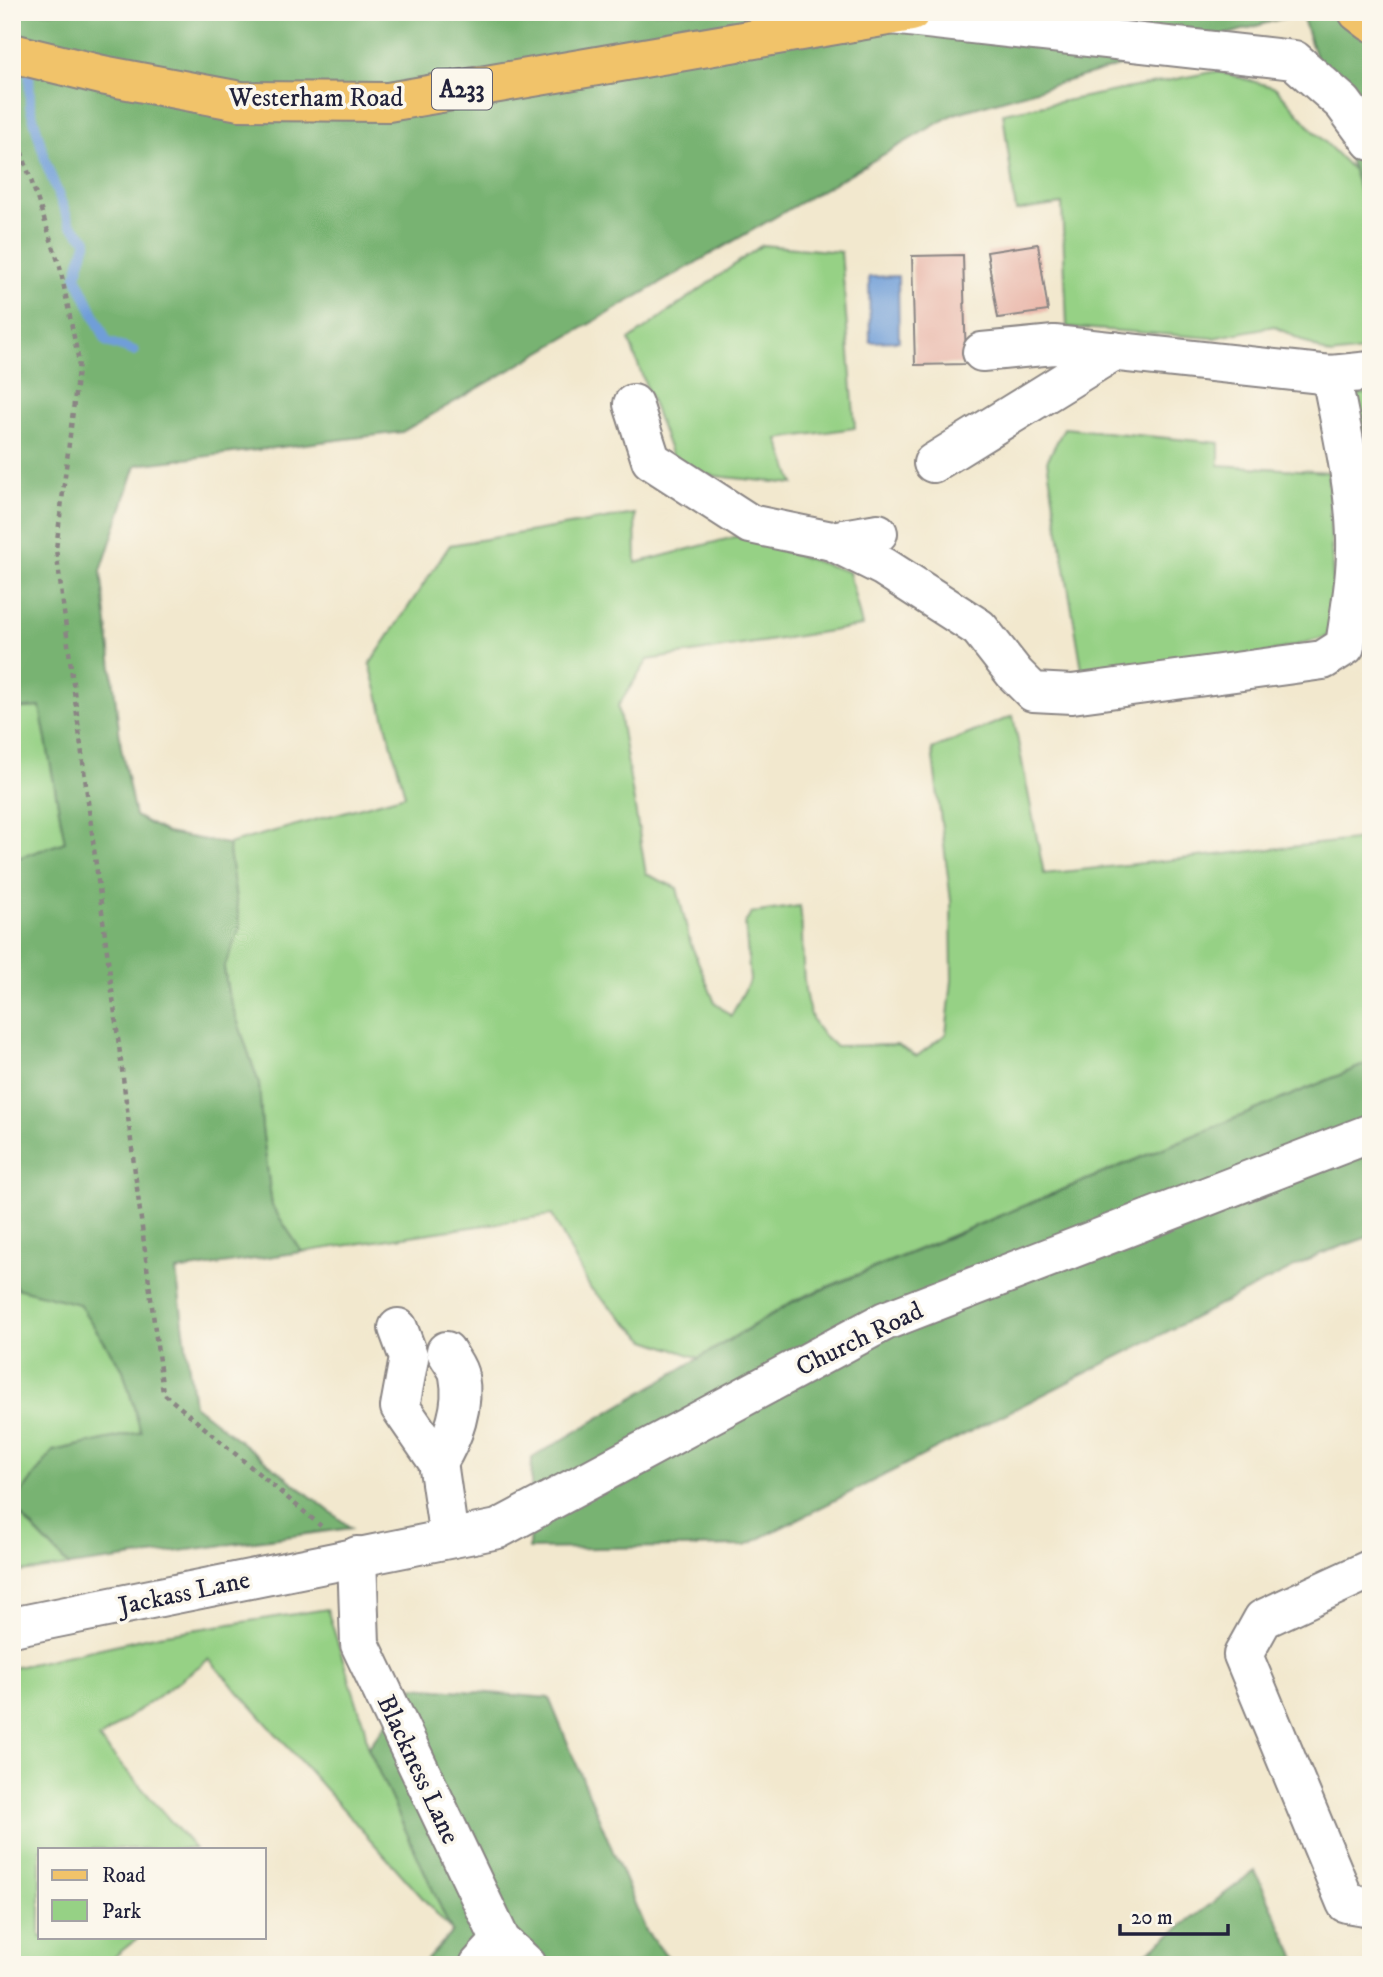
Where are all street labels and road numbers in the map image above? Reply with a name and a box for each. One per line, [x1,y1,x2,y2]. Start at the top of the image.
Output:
road number: A233 [432,68,492,110]
street label: Westerham Road [228,82,403,115]
street label: Church Road [791,1294,929,1384]
street label: Jackass Lane [114,1564,253,1624]
street label: Blackness Lane [369,1690,467,1849]

